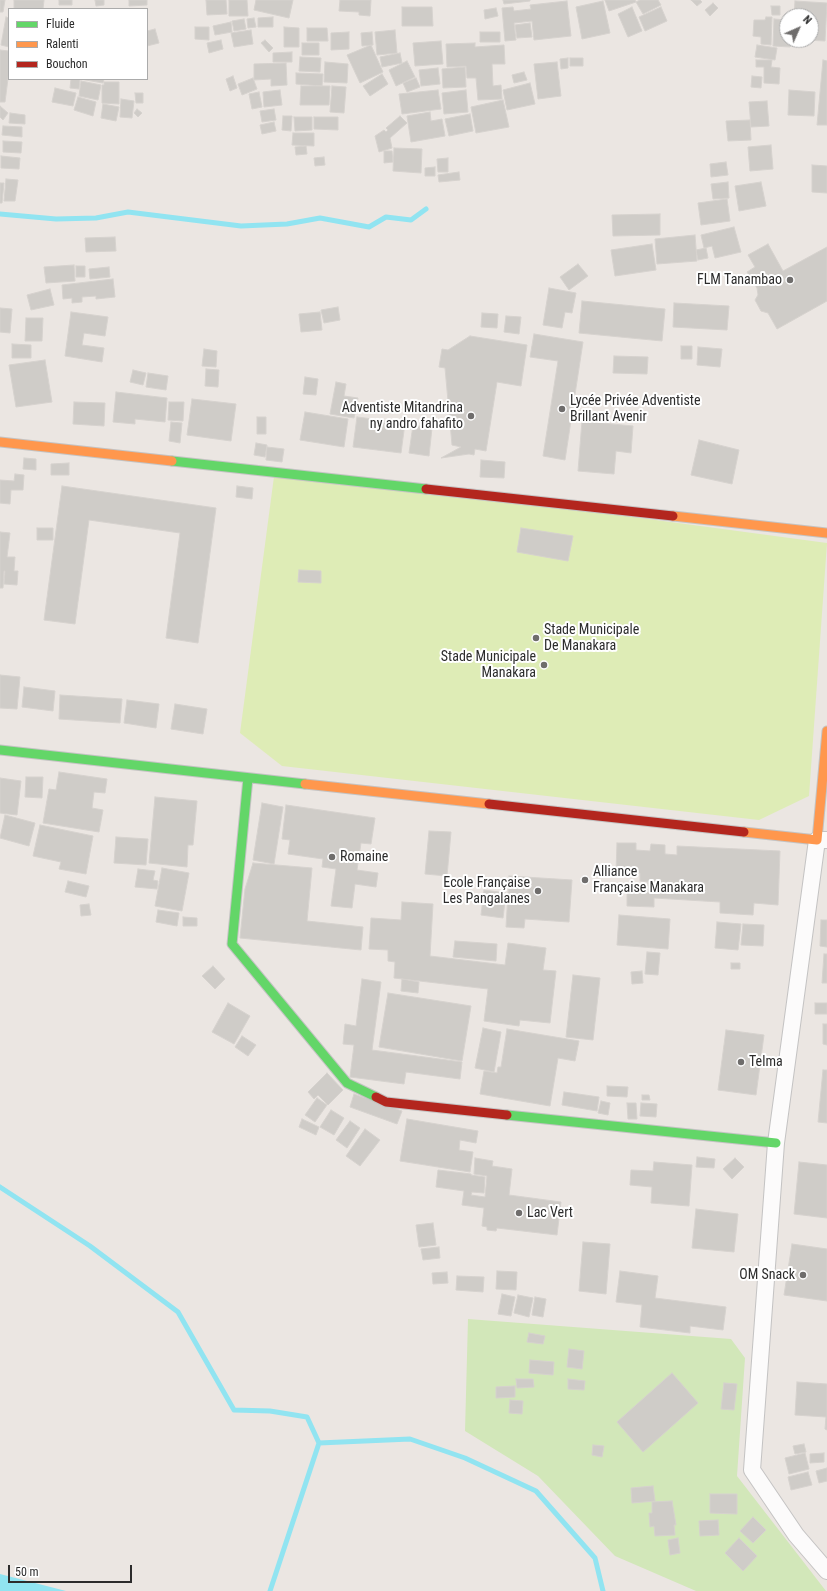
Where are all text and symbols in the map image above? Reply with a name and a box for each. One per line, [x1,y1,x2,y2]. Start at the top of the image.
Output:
legend [8,8,148,80]
north arrow [779,8,819,48]
text: N [800,13,814,27]
text: Fluide [46,17,75,31]
text: Ralenti [46,37,79,51]
text: Bouchon [46,57,88,71]
place label: FLM Tanambao [697,272,782,288]
marker: FLM Tanambao [785,275,795,285]
place label: Lycée Privée Adventiste Brillant Avenir [570,393,700,426]
place label: Adventiste Mitandrina ny andro fahafito [342,400,463,432]
marker: Lycée Privée Adventiste Brillant Avenir [557,404,567,414]
marker: Adventiste Mitandrina ny andro fahafito [466,411,476,421]
place label: Stade Municipale De Manakara [544,622,639,654]
marker: Stade Municipale De Manakara [531,633,541,643]
place label: Stade Municipale Manakara [441,649,536,682]
marker: Stade Municipale Manakara [539,660,549,670]
place label: Romaine [340,849,388,865]
marker: Romaine [327,852,337,862]
place label: Alliance Française Manakara [593,864,704,896]
place label: Ecole Française Les Pangalanes [443,875,530,908]
marker: Alliance Française Manakara [580,875,590,885]
marker: Ecole Française Les Pangalanes [533,886,543,896]
place label: Telma [749,1054,783,1070]
marker: Telma [736,1057,746,1067]
place label: Lac Vert [527,1205,573,1221]
marker: Lac Vert [514,1208,524,1218]
place label: OM Snack [739,1267,795,1283]
marker: OM Snack [798,1270,808,1280]
scale bar [10,1557,134,1583]
text: 50 m [15,1565,39,1579]

